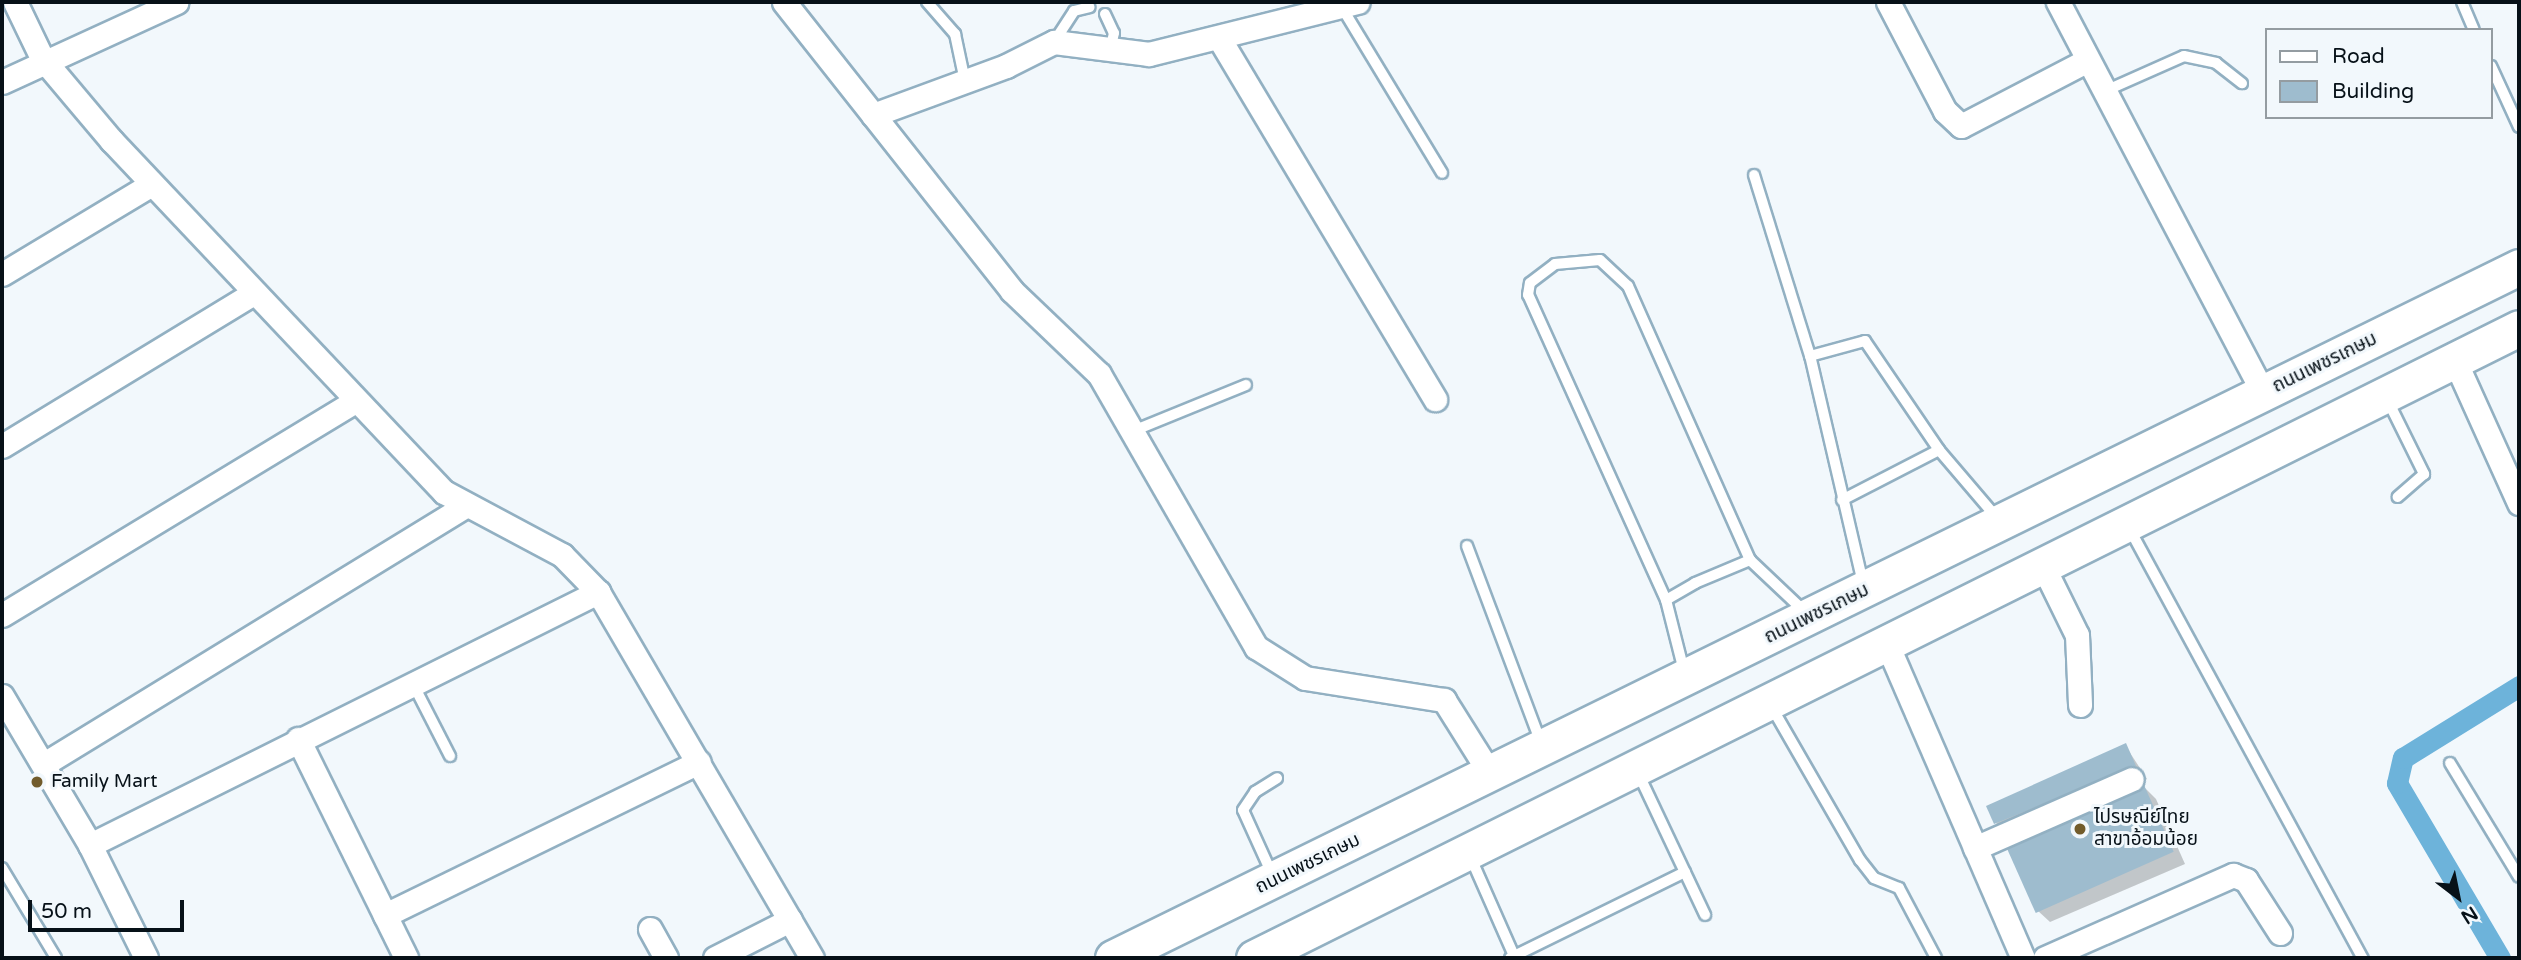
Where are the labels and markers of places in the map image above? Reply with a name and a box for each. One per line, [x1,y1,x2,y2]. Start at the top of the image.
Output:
place label: Family Mart [51,771,157,793]
marker: Family Mart [29,774,45,790]
place label: ไปรษณีย์ไทย สาขาอ้อมน้อย [2094,807,2198,851]
marker: ไปรษณีย์ไทย สาขาอ้อมน้อย [2072,821,2088,837]

